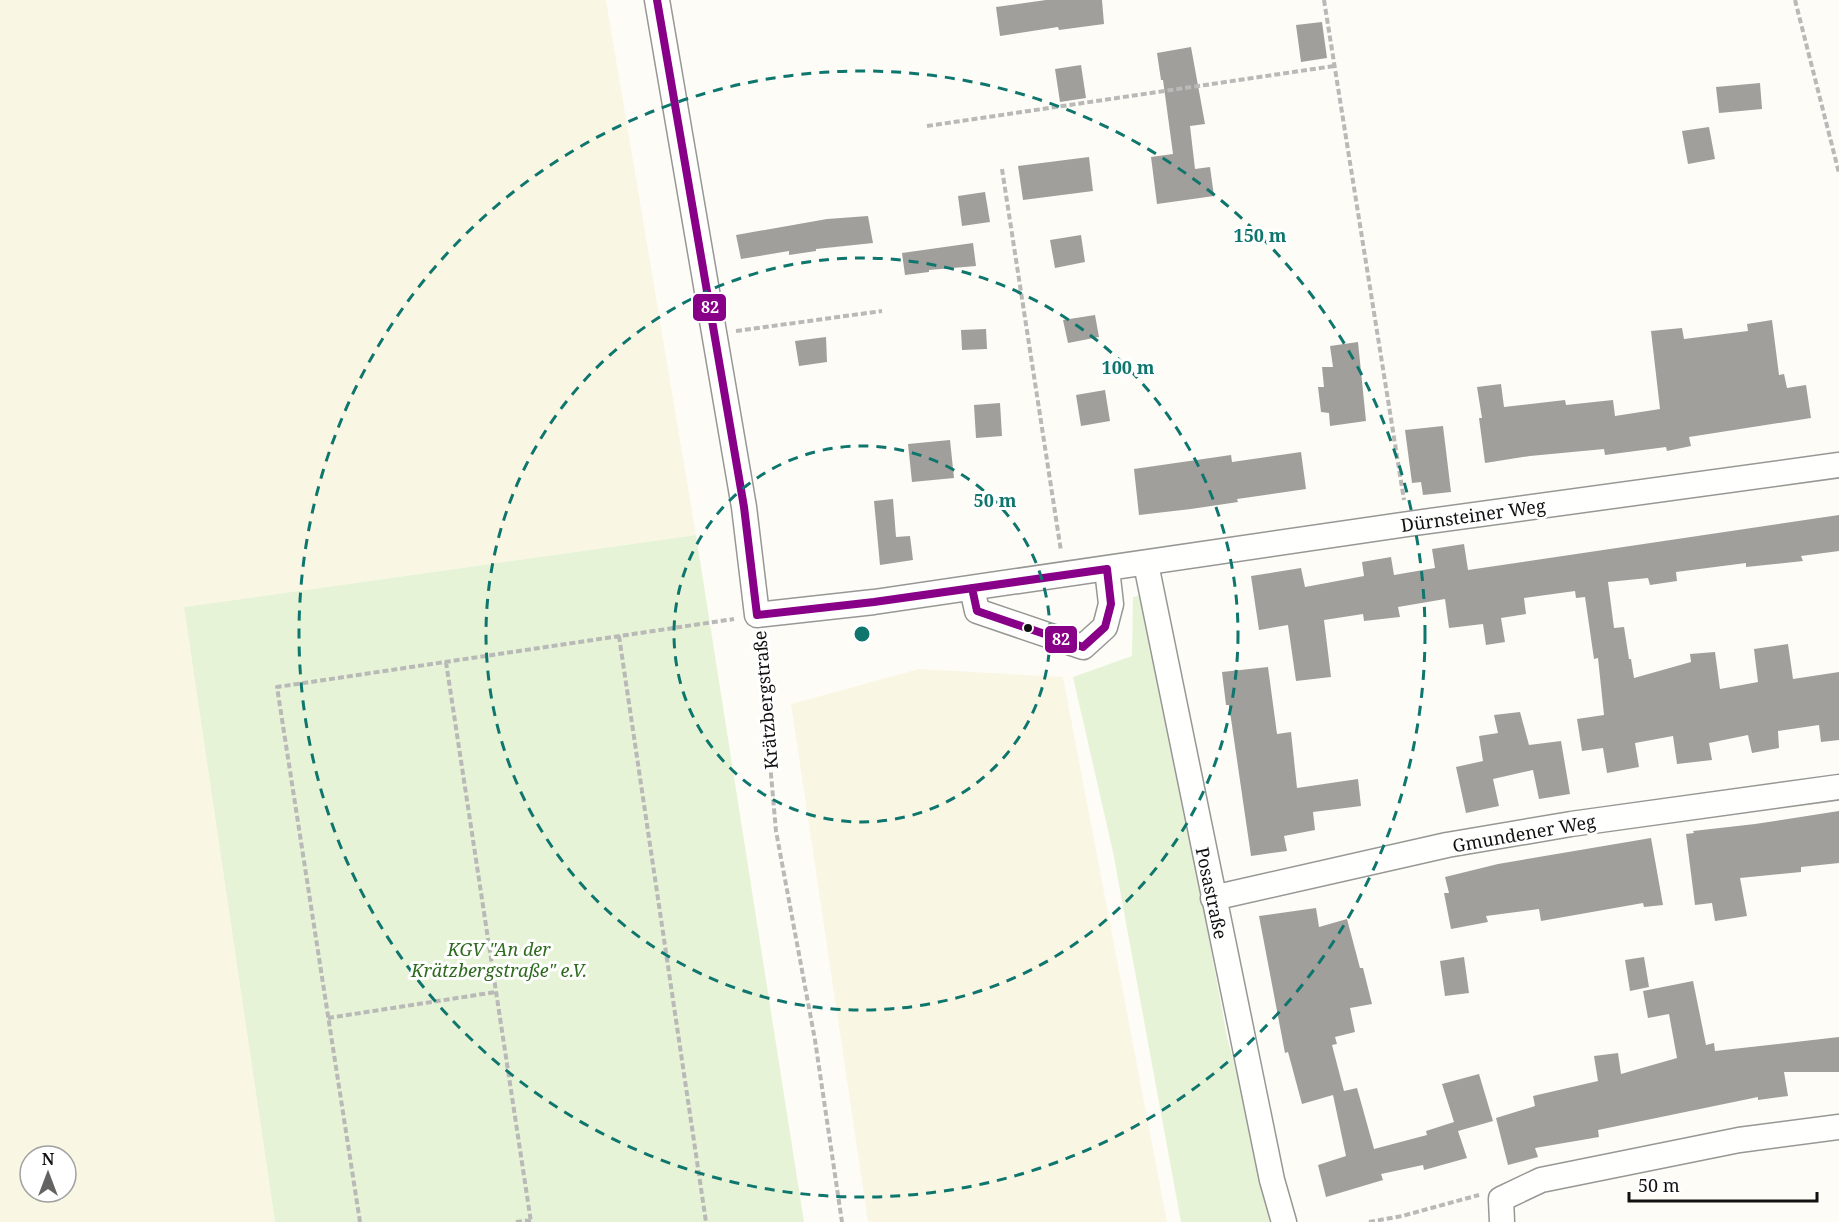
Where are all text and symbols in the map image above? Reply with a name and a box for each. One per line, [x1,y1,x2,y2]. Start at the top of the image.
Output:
text: 150 m [1234,223,1287,247]
line badge: 82 [692,293,727,322]
text: 82 [701,296,719,318]
text: 100 m [1102,355,1155,379]
text: 50 m [974,488,1017,512]
street label: Dürnsteiner Weg [1399,493,1547,537]
unlabelled marker [1022,622,1034,634]
centre of rings [852,624,872,644]
line badge: 82 [1044,625,1078,654]
text: 82 [1052,628,1070,650]
street label: Krätzbergstraße [747,630,783,770]
street label: Gmundener Weg [1450,809,1598,857]
street label: Posastraße [1191,845,1233,941]
park label: KGV "An der Krätzbergstraße" e.V. [410,937,587,982]
north arrow [18,1144,78,1204]
text: N [42,1148,55,1170]
scale bar [1629,1165,1816,1203]
text: 50 m [1638,1173,1680,1197]

